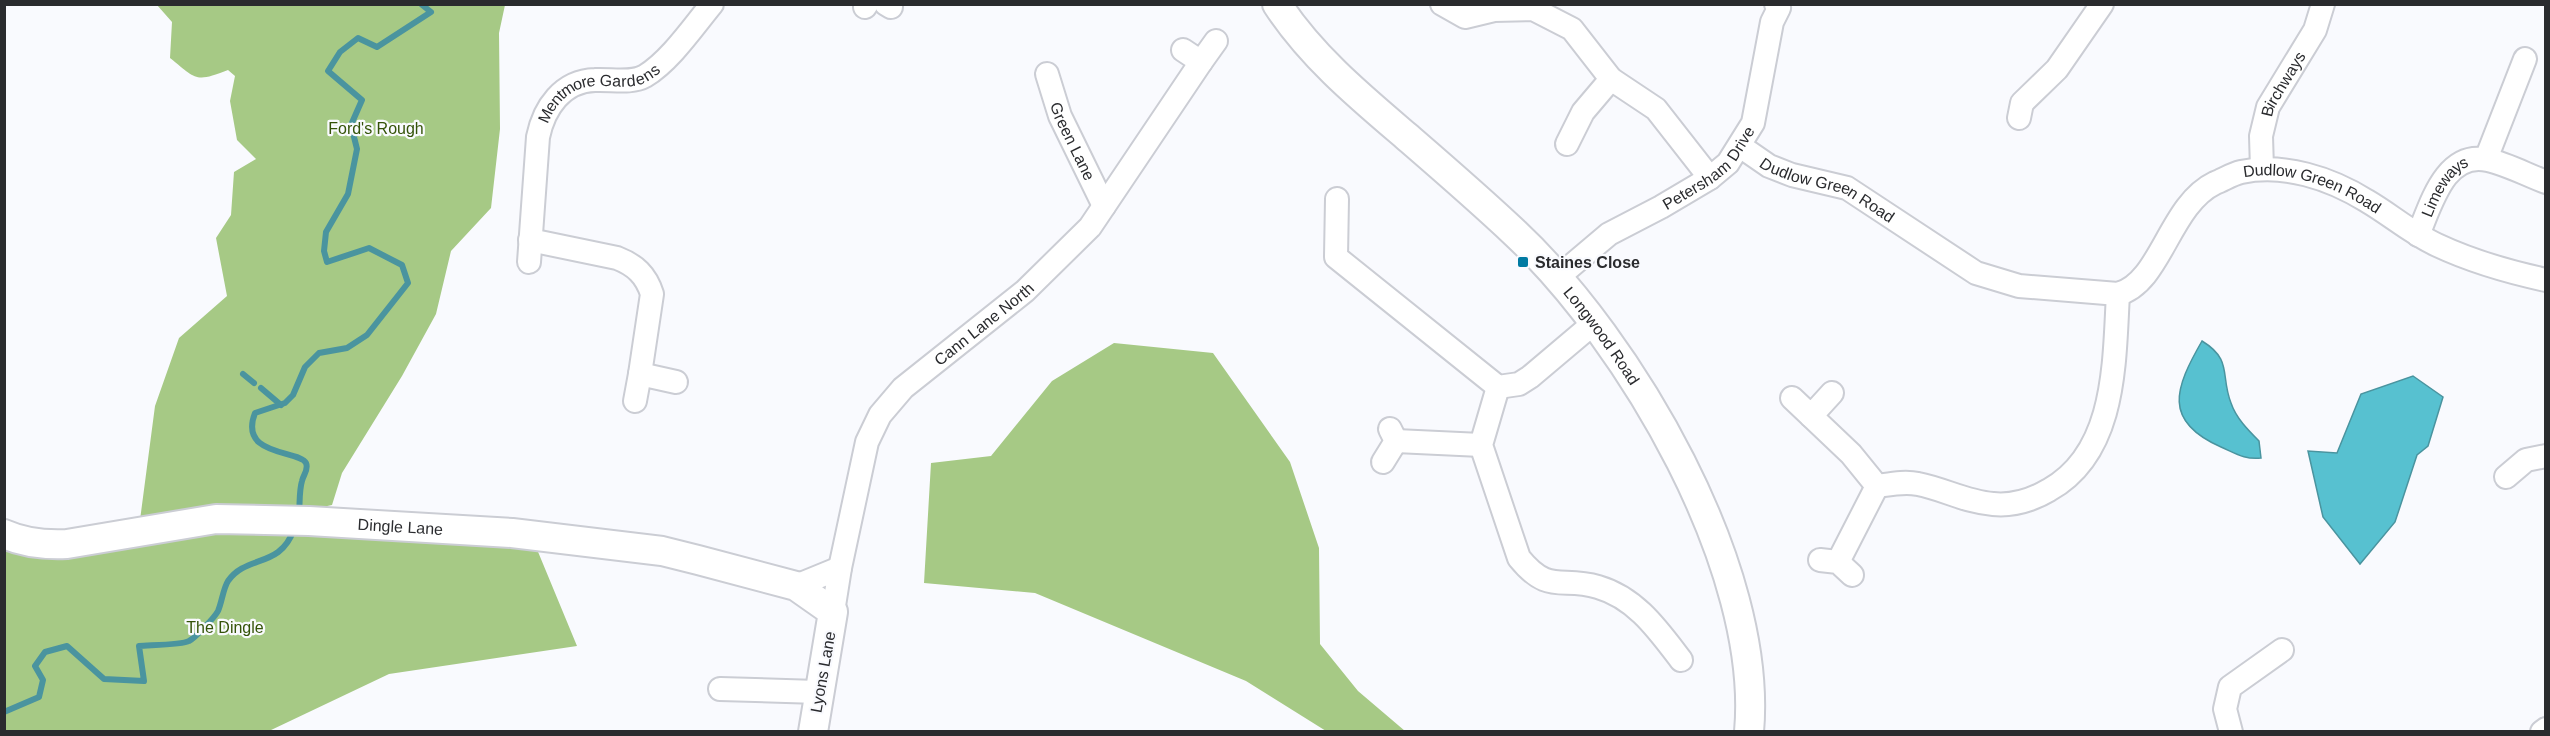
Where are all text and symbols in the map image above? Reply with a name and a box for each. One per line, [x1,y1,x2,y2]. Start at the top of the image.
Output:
street label: Birchways [2258,48,2308,118]
street label: Mentmore Gardens [534,60,663,125]
street label: Green Lane [1048,100,1099,183]
park label: Ford's Rough [328,120,424,137]
street label: Petersham Drive [1659,123,1757,213]
street label: Limeways [2418,153,2470,219]
street label: Dudlow Green Road [1757,154,1898,225]
street label: Dudlow Green Road [2242,161,2384,216]
place label: Staines Close [1535,254,1640,271]
marker: Staines Close [1516,255,1530,269]
street label: Cann Lane North [931,279,1037,368]
street label: Longwood Road [1561,283,1643,388]
street label: Dingle Lane [357,515,444,537]
park label: The Dingle [186,619,264,636]
street label: Lyons Lane [807,630,839,714]

